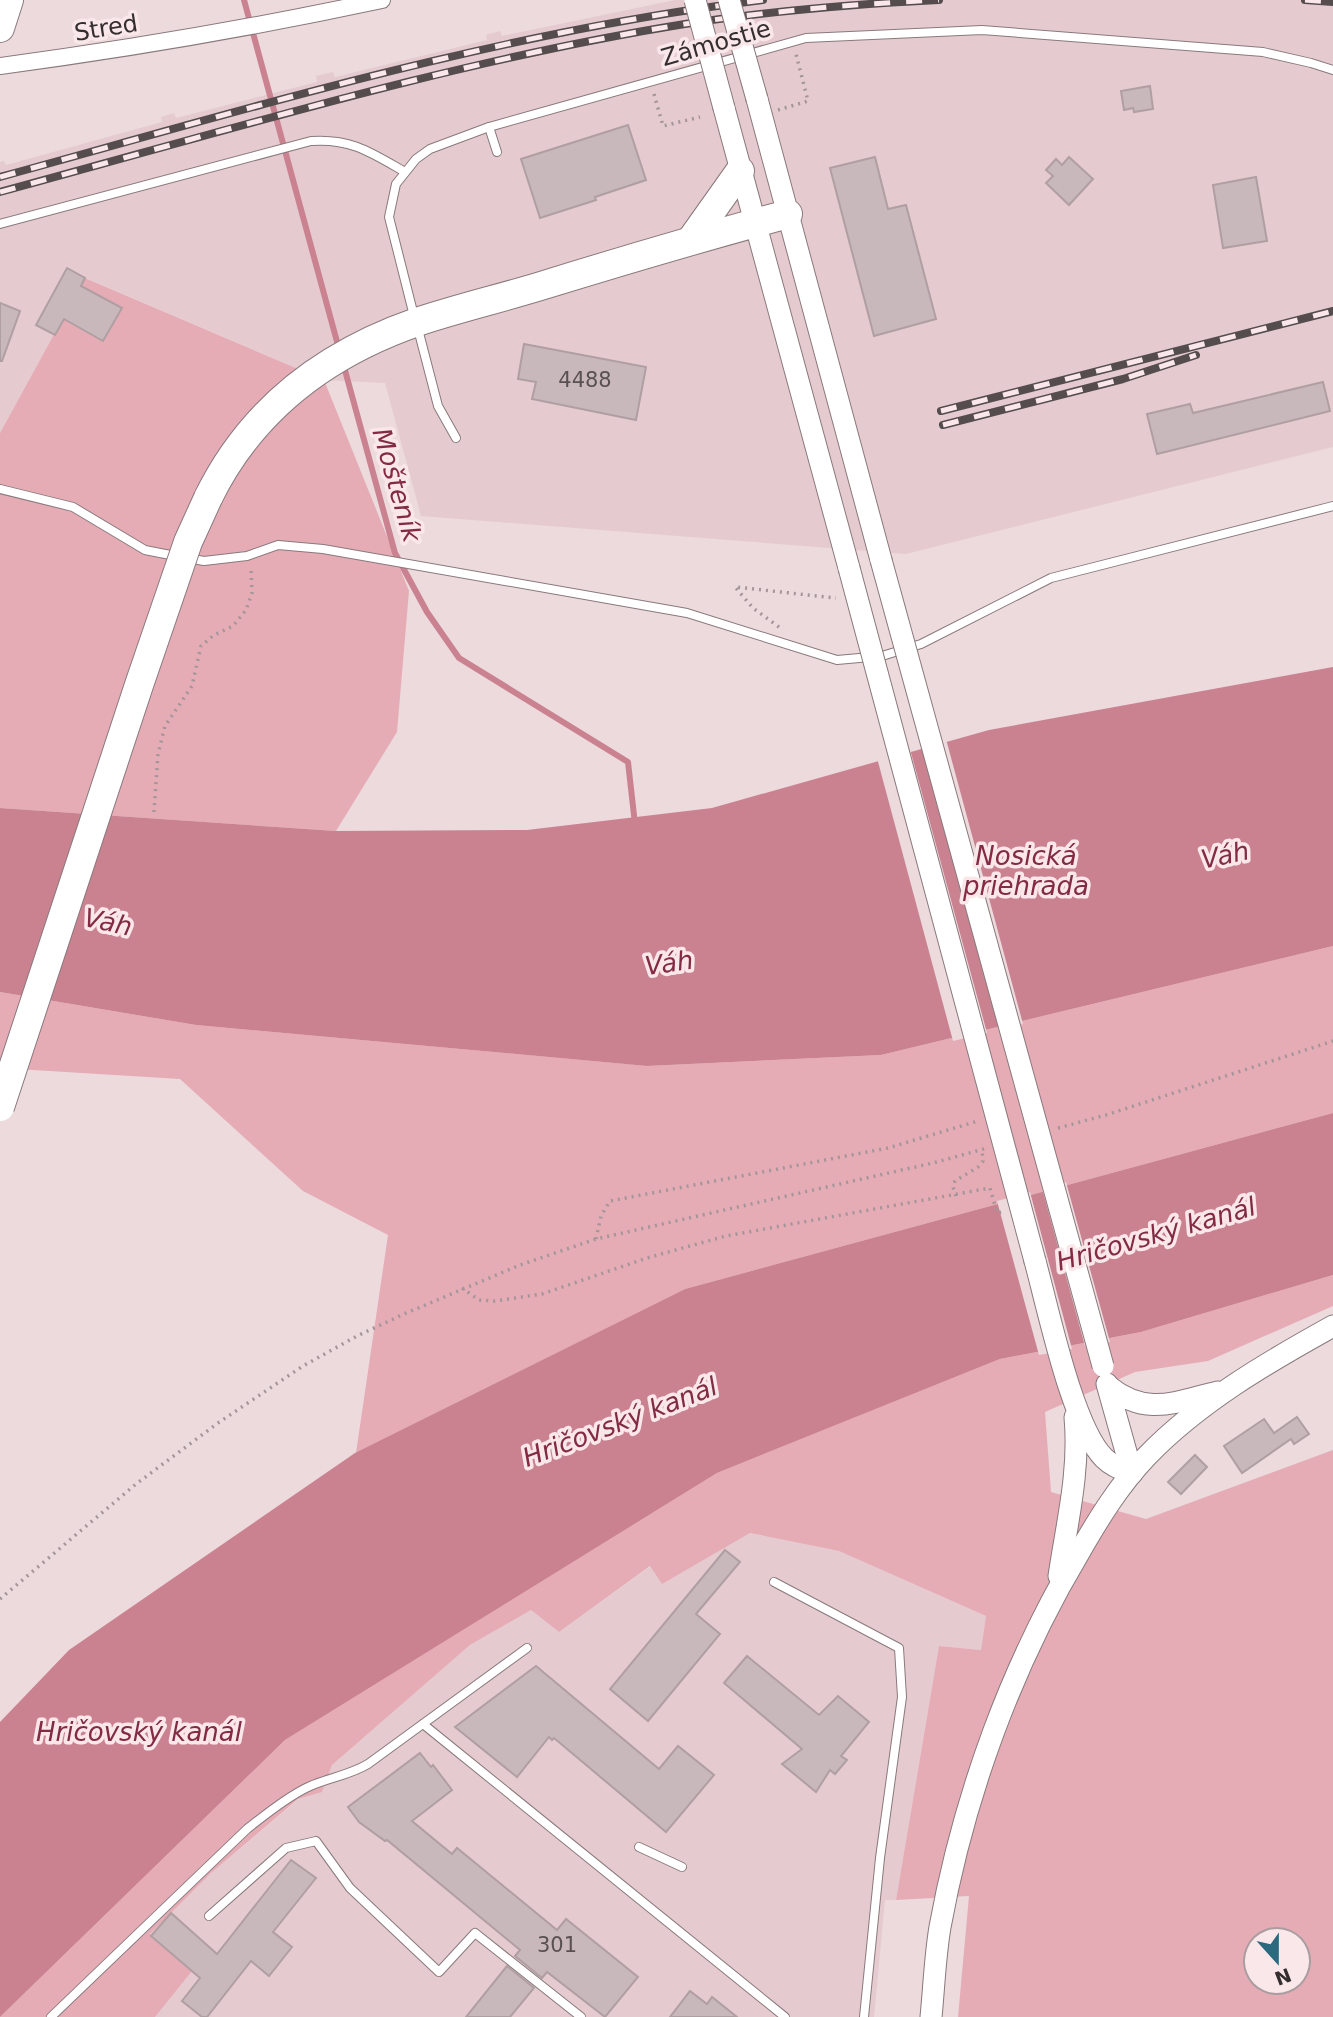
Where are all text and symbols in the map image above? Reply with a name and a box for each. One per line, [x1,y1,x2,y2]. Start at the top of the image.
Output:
street label: Stred [72,9,140,47]
street label: Zámostie [658,14,774,72]
house number: 4488 [558,368,612,392]
water label: Mošteník [366,425,428,546]
water label: Váh [1198,835,1252,875]
water label: Nosická priehrada [962,841,1089,901]
water label: Váh [81,902,135,942]
water label: Váh [643,945,695,981]
water label: Hričovský kanál [1053,1191,1260,1277]
water label: Hričovský kanál [518,1371,722,1473]
water label: Hričovský kanál [36,1717,243,1747]
north arrow [1242,1926,1312,1996]
house number: 301 [537,1933,577,1957]
text: N [1272,1964,1294,1990]

